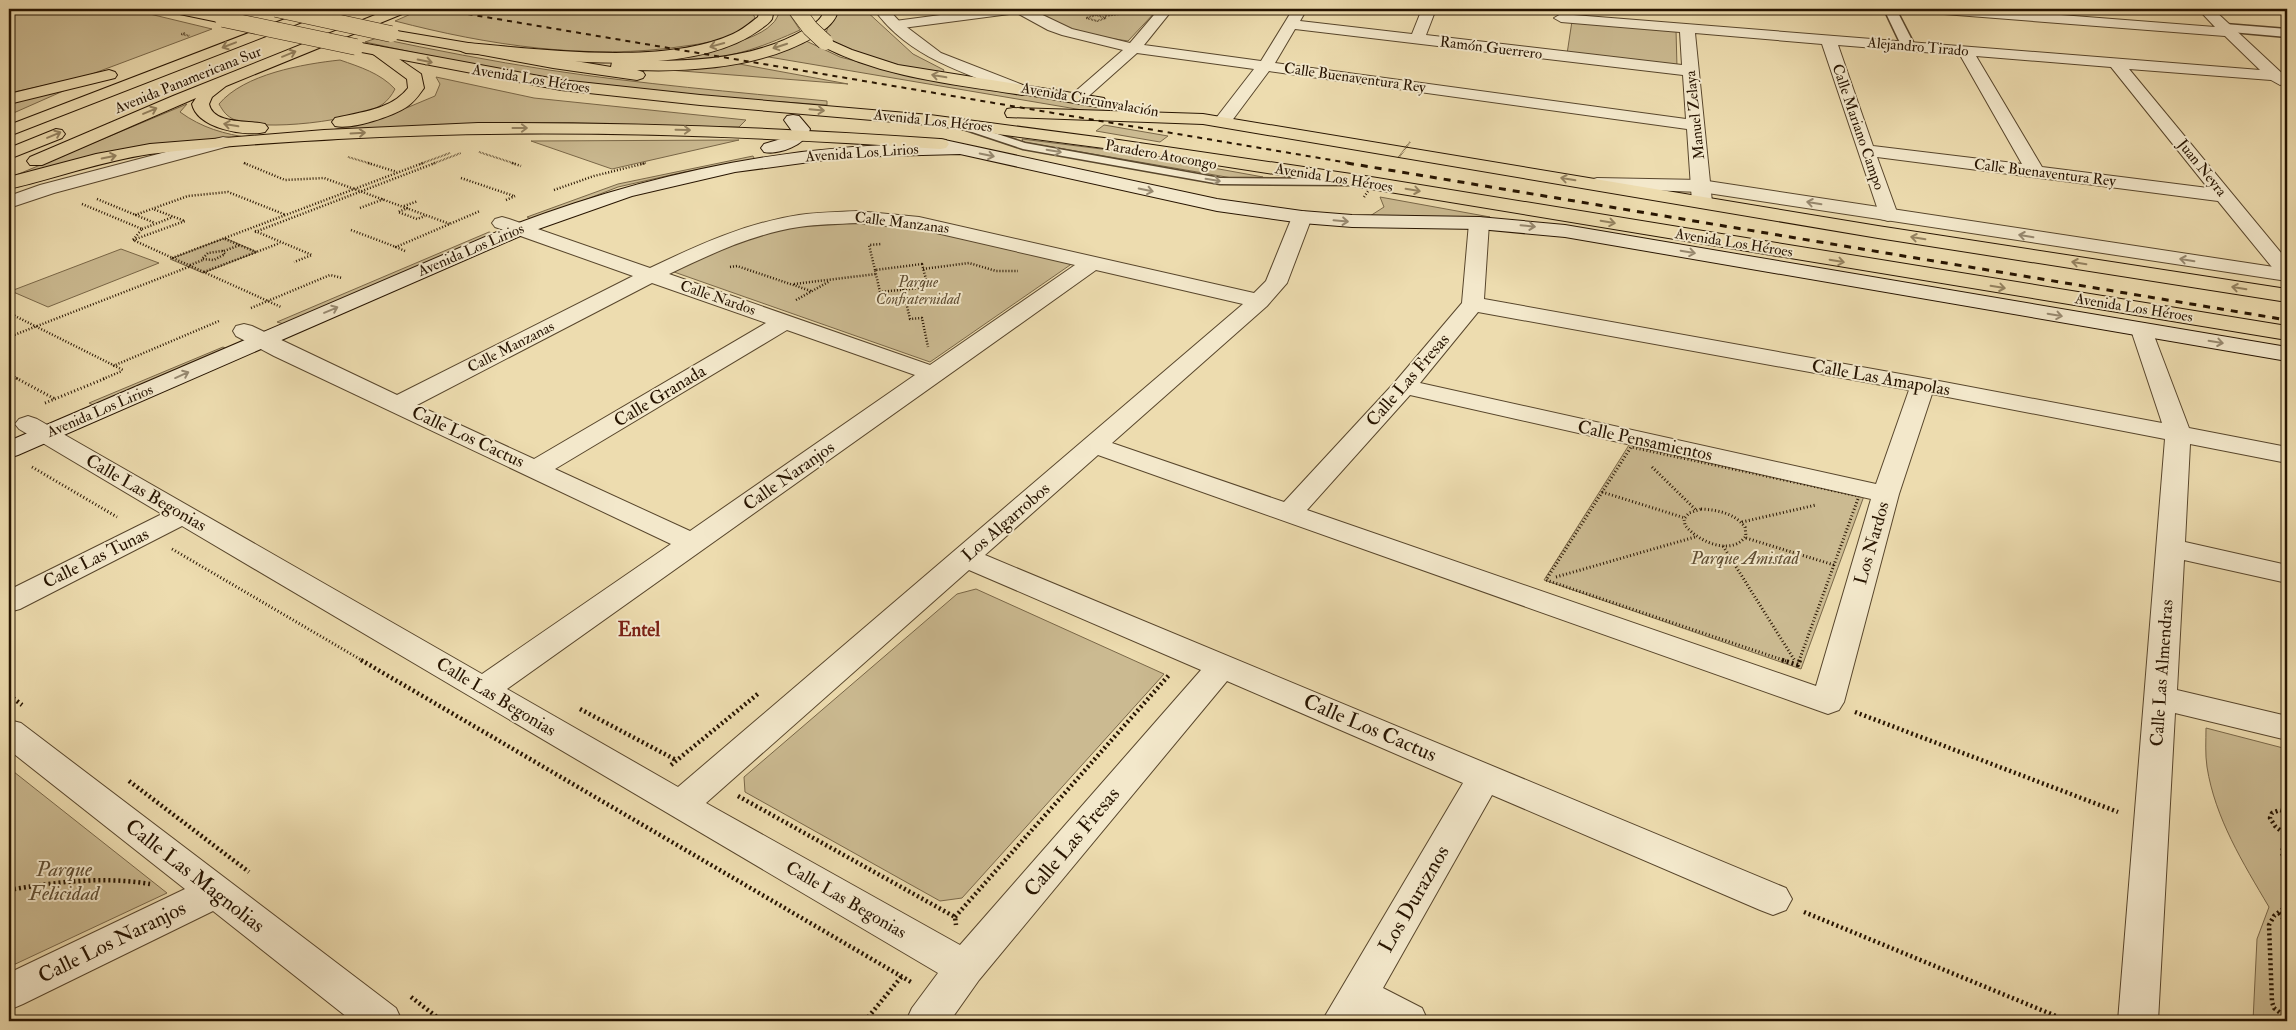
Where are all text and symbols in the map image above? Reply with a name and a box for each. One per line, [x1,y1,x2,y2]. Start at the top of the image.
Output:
street label: Ramón Guerrero [1439,32,1543,64]
street label: Alejandro Tirado [1866,33,1969,61]
one-way arrow [221,41,237,50]
one-way arrow [709,41,725,50]
street label: Avenida Panamericana Sur [111,42,265,119]
one-way arrow [773,42,789,51]
one-way arrow [281,49,296,58]
one-way arrow [417,57,433,66]
street label: Calle Buenaventura Rey [1283,59,1428,97]
street label: Avenida Los Héroes [470,60,591,98]
street label: Calle Mariano Campo [1827,61,1888,193]
street label: Manuel Zelaya [1681,69,1709,160]
one-way arrow [931,70,947,80]
street label: Avenida Circunvalación [1019,78,1161,122]
one-way arrow [808,105,824,114]
street label: Avenida Los Héroes [872,105,993,137]
one-way arrow [142,106,157,116]
one-way arrow [224,120,240,130]
one-way arrow [512,123,528,133]
one-way arrow [674,125,690,135]
one-way arrow [46,129,61,139]
one-way arrow [350,129,366,138]
street label: Juan Neyra [2172,135,2231,202]
street label: Paradero Atocongo [1104,136,1218,174]
street label: Avenida Los Lirios [804,140,919,166]
one-way arrow [1045,147,1061,157]
one-way arrow [101,151,117,161]
one-way arrow [979,151,995,160]
street label: Calle Buenaventura Rey [1973,155,2117,191]
street label: Avenida Los Héroes [1273,159,1394,197]
one-way arrow [1560,174,1576,184]
one-way arrow [1205,175,1221,185]
one-way arrow [1137,185,1153,195]
one-way arrow [1405,185,1421,195]
one-way arrow [1806,198,1822,208]
street label: Calle Manzanas [854,208,950,238]
one-way arrow [1332,216,1348,225]
one-way arrow [1600,218,1616,228]
street label: Avenida Los Lirios [414,219,527,281]
one-way arrow [1520,221,1536,231]
street label: Avenida Los Héroes [1673,224,1794,262]
one-way arrow [2019,230,2035,240]
one-way arrow [1910,233,1926,243]
one-way arrow [1680,247,1696,257]
one-way arrow [2179,255,2195,265]
one-way arrow [1829,256,1845,266]
one-way arrow [2071,258,2087,268]
park label: Parque Confraternidad [876,273,962,309]
street label: Calle Nardos [678,276,758,320]
one-way arrow [1990,282,2006,292]
one-way arrow [2231,283,2247,293]
street label: Avenida Los Héroes [2073,289,2194,327]
one-way arrow [323,304,338,314]
one-way arrow [2047,311,2063,321]
street label: Calle Manzanas [464,317,558,377]
street label: Calle Las Fresas [1361,329,1455,431]
one-way arrow [2207,338,2223,348]
street label: Calle Las Amapolas [1810,355,1952,401]
street label: Calle Granada [610,359,711,432]
one-way arrow [174,370,189,380]
street label: Avenida Los Lirios [43,380,156,442]
street label: Calle Los Cactus [408,401,528,473]
street label: Calle Pensamientos [1575,415,1715,467]
street label: Calle Naranjos [739,436,839,516]
street label: Calle Las Begonias [81,449,211,537]
street label: Los Algarrobos [957,477,1055,567]
street label: Los Nardos [1849,499,1895,587]
street label: Calle Las Tunas [39,522,153,594]
park label: Parque Amistad [1690,547,1801,570]
street label: Calle Las Almendras [2145,599,2179,747]
district label: Entel [618,618,660,642]
street label: Calle Las Begonias [432,652,560,742]
street label: Calle Los Cactus [1299,688,1441,768]
street label: Calle Las Fresas [1018,781,1126,903]
street label: Calle Las Magnolias [120,813,270,939]
street label: Los Duraznos [1372,840,1456,958]
park label: Parque Felicidad [28,856,100,907]
street label: Calle Las Begonias [781,856,911,944]
street label: Calle Los Naranjos [34,895,190,989]

